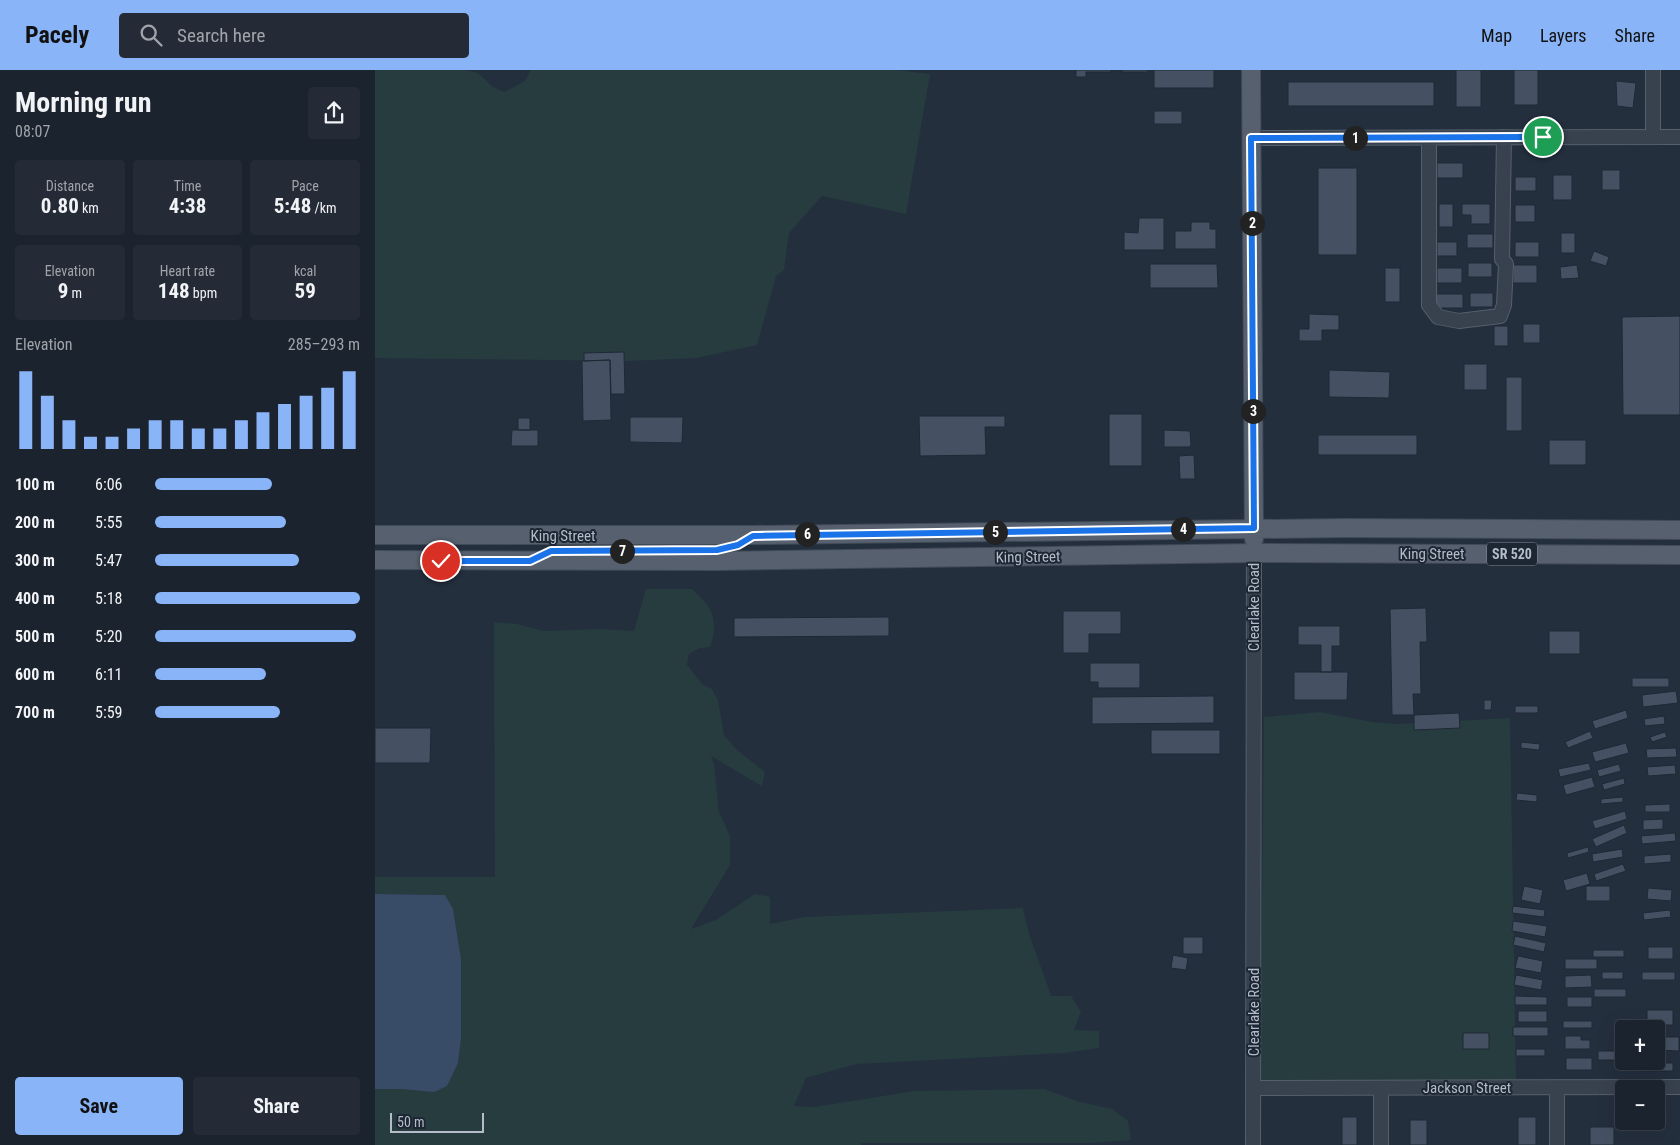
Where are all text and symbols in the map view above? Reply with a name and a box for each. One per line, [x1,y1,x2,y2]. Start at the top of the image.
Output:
search box [119,13,469,58]
text: Pacely [25,21,89,49]
icon: search [137,21,165,49]
text: Search here [177,24,265,47]
text: Map [1481,25,1512,46]
text: Layers [1540,25,1587,46]
text: Share [1615,25,1655,46]
text: Morning run [15,86,151,119]
button: share [308,87,360,139]
pin [1522,116,1564,158]
text: 08:07 [15,122,50,141]
icon: arrive [1529,123,1557,151]
pin: 1 [1343,126,1367,150]
text: 1 [1352,130,1359,146]
text: Distance [46,178,94,194]
text: Time [174,178,201,194]
text: Pace [291,178,319,194]
text: 0.80 [41,194,79,218]
text: 4:38 [169,194,206,218]
text: 5:48 [274,194,311,218]
text: km [79,200,99,216]
text: /km [311,200,337,216]
pin: 2 [1239,210,1265,236]
text: 2 [1249,215,1256,231]
text: Elevation [45,263,95,279]
text: Heart rate [160,263,215,279]
text: kcal [294,263,316,279]
text: 9 [58,279,68,303]
text: 148 [158,279,190,303]
text: 59 [295,279,316,303]
text: m [68,285,82,301]
text: bpm [190,285,217,301]
text: Elevation [15,335,73,354]
text: 285–293 m [288,335,360,354]
pin: 3 [1241,398,1265,424]
text: 3 [1250,403,1257,419]
text: 100 m [15,475,55,494]
text: 6:06 [95,475,122,494]
text: 200 m [15,513,55,532]
text: 5:55 [95,513,122,532]
pin: 4 [1171,516,1195,542]
pin: 5 [983,520,1007,544]
text: 4 [1180,521,1187,537]
pin: 6 [795,522,819,546]
text: 5 [992,524,999,540]
text: 6 [804,526,811,542]
street label: King Street [531,527,595,545]
pin: 7 [609,538,635,564]
pin [420,540,462,582]
road number: SR 520 [1487,542,1537,566]
text: 7 [619,543,626,559]
street label: King Street [1400,545,1464,563]
icon: check [427,547,455,575]
street label: King Street [995,547,1061,567]
text: 300 m [15,551,55,570]
text: 5:47 [95,551,122,570]
street label: Clearlake Road [1245,563,1263,651]
text: 400 m [15,589,55,608]
text: 5:18 [95,589,122,608]
text: 500 m [15,627,55,646]
text: 5:20 [95,627,122,646]
text: 600 m [15,665,55,684]
text: 6:11 [95,665,122,684]
text: 700 m [15,703,55,722]
text: 5:59 [95,703,122,722]
street label: Clearlake Road [1245,968,1263,1056]
map controls [1615,1020,1665,1130]
button: + [1615,1020,1665,1070]
button: Save [15,1077,183,1135]
button: Share [193,1077,360,1135]
street label: Jackson Street [1423,1079,1511,1097]
button: − [1615,1080,1665,1130]
scale bar [390,1110,484,1133]
text: 50 m [397,1114,425,1130]

